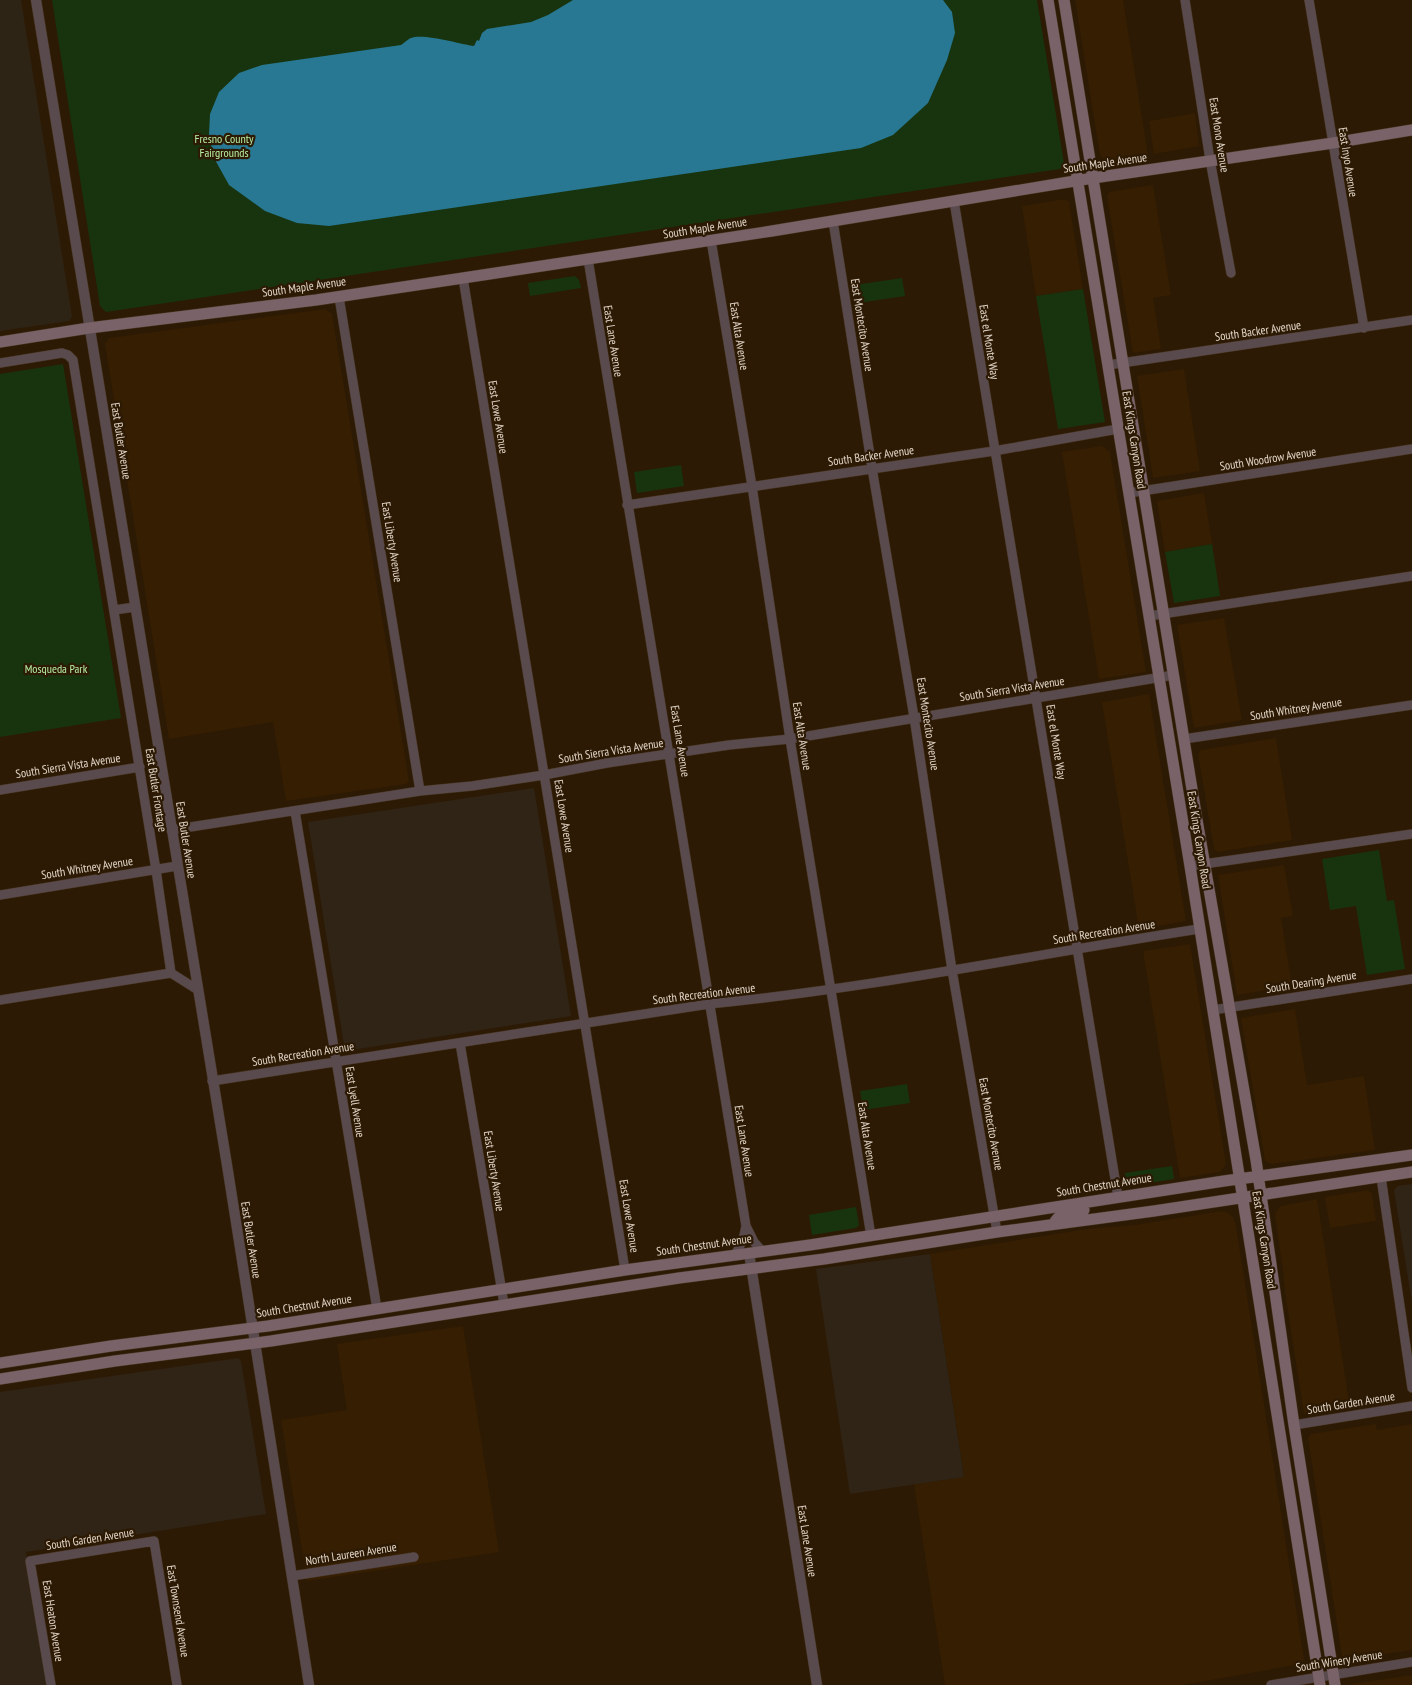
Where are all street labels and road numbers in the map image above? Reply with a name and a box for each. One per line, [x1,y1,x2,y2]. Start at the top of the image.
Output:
street label: East Mono Avenue [1206,96,1233,174]
street label: East Inyo Avenue [1336,126,1361,198]
street label: South Maple Avenue [1062,149,1148,176]
street label: South Maple Avenue [662,213,748,242]
street label: South Maple Avenue [261,273,347,300]
street label: East Montecito Avenue [848,277,877,372]
street label: East Alta Avenue [727,301,752,371]
street label: East el Monte Way [976,303,1003,381]
street label: East Lane Avenue [600,304,627,378]
street label: South Backer Avenue [1214,317,1302,344]
street label: East Lowe Avenue [485,379,512,455]
street label: East Kings Canyon Road [1119,390,1150,490]
street label: East Butler Avenue [108,401,135,480]
street label: South Backer Avenue [827,442,915,469]
street label: South Woodrow Avenue [1219,443,1317,474]
street label: East Liberty Avenue [379,501,406,583]
street label: South Sierra Vista Avenue [958,673,1065,704]
street label: East Montecito Avenue [914,676,943,771]
street label: South Whitney Avenue [1249,694,1343,723]
street label: East Alta Avenue [790,701,815,771]
street label: East el Monte Way [1043,703,1070,781]
street label: East Lane Avenue [667,704,694,778]
street label: South Sierra Vista Avenue [557,735,664,766]
street label: East Butler Frontage [142,747,171,833]
street label: South Sierra Vista Avenue [14,750,121,781]
street label: East Lowe Avenue [551,778,578,854]
street label: East Kings Canyon Road [1184,790,1215,890]
street label: East Butler Avenue [173,800,200,879]
street label: South Whitney Avenue [40,853,134,882]
street label: South Recreation Avenue [1052,916,1156,947]
street label: South Dearing Avenue [1265,967,1357,996]
street label: South Recreation Avenue [652,980,756,1007]
street label: South Recreation Avenue [251,1038,355,1069]
street label: East Lyell Avenue [342,1065,369,1138]
street label: East Montecito Avenue [976,1076,1007,1171]
street label: East Alta Avenue [855,1101,880,1171]
street label: East Lane Avenue [731,1104,758,1178]
street label: East Liberty Avenue [481,1130,508,1212]
street label: South Chestnut Avenue [1055,1170,1153,1199]
street label: East Lowe Avenue [616,1178,643,1254]
street label: East Kings Canyon Road [1249,1190,1280,1290]
street label: East Butler Avenue [238,1200,265,1279]
street label: South Chestnut Avenue [655,1230,753,1259]
street label: South Chestnut Avenue [255,1291,353,1320]
street label: South Garden Avenue [1306,1388,1396,1417]
street label: East Lane Avenue [794,1504,821,1578]
street label: South Garden Avenue [45,1524,135,1553]
street label: North Laureen Avenue [304,1539,398,1568]
street label: East Townsend Avenue [164,1564,193,1658]
street label: East Heaton Avenue [40,1579,67,1663]
street label: South Winery Avenue [1295,1646,1383,1675]

